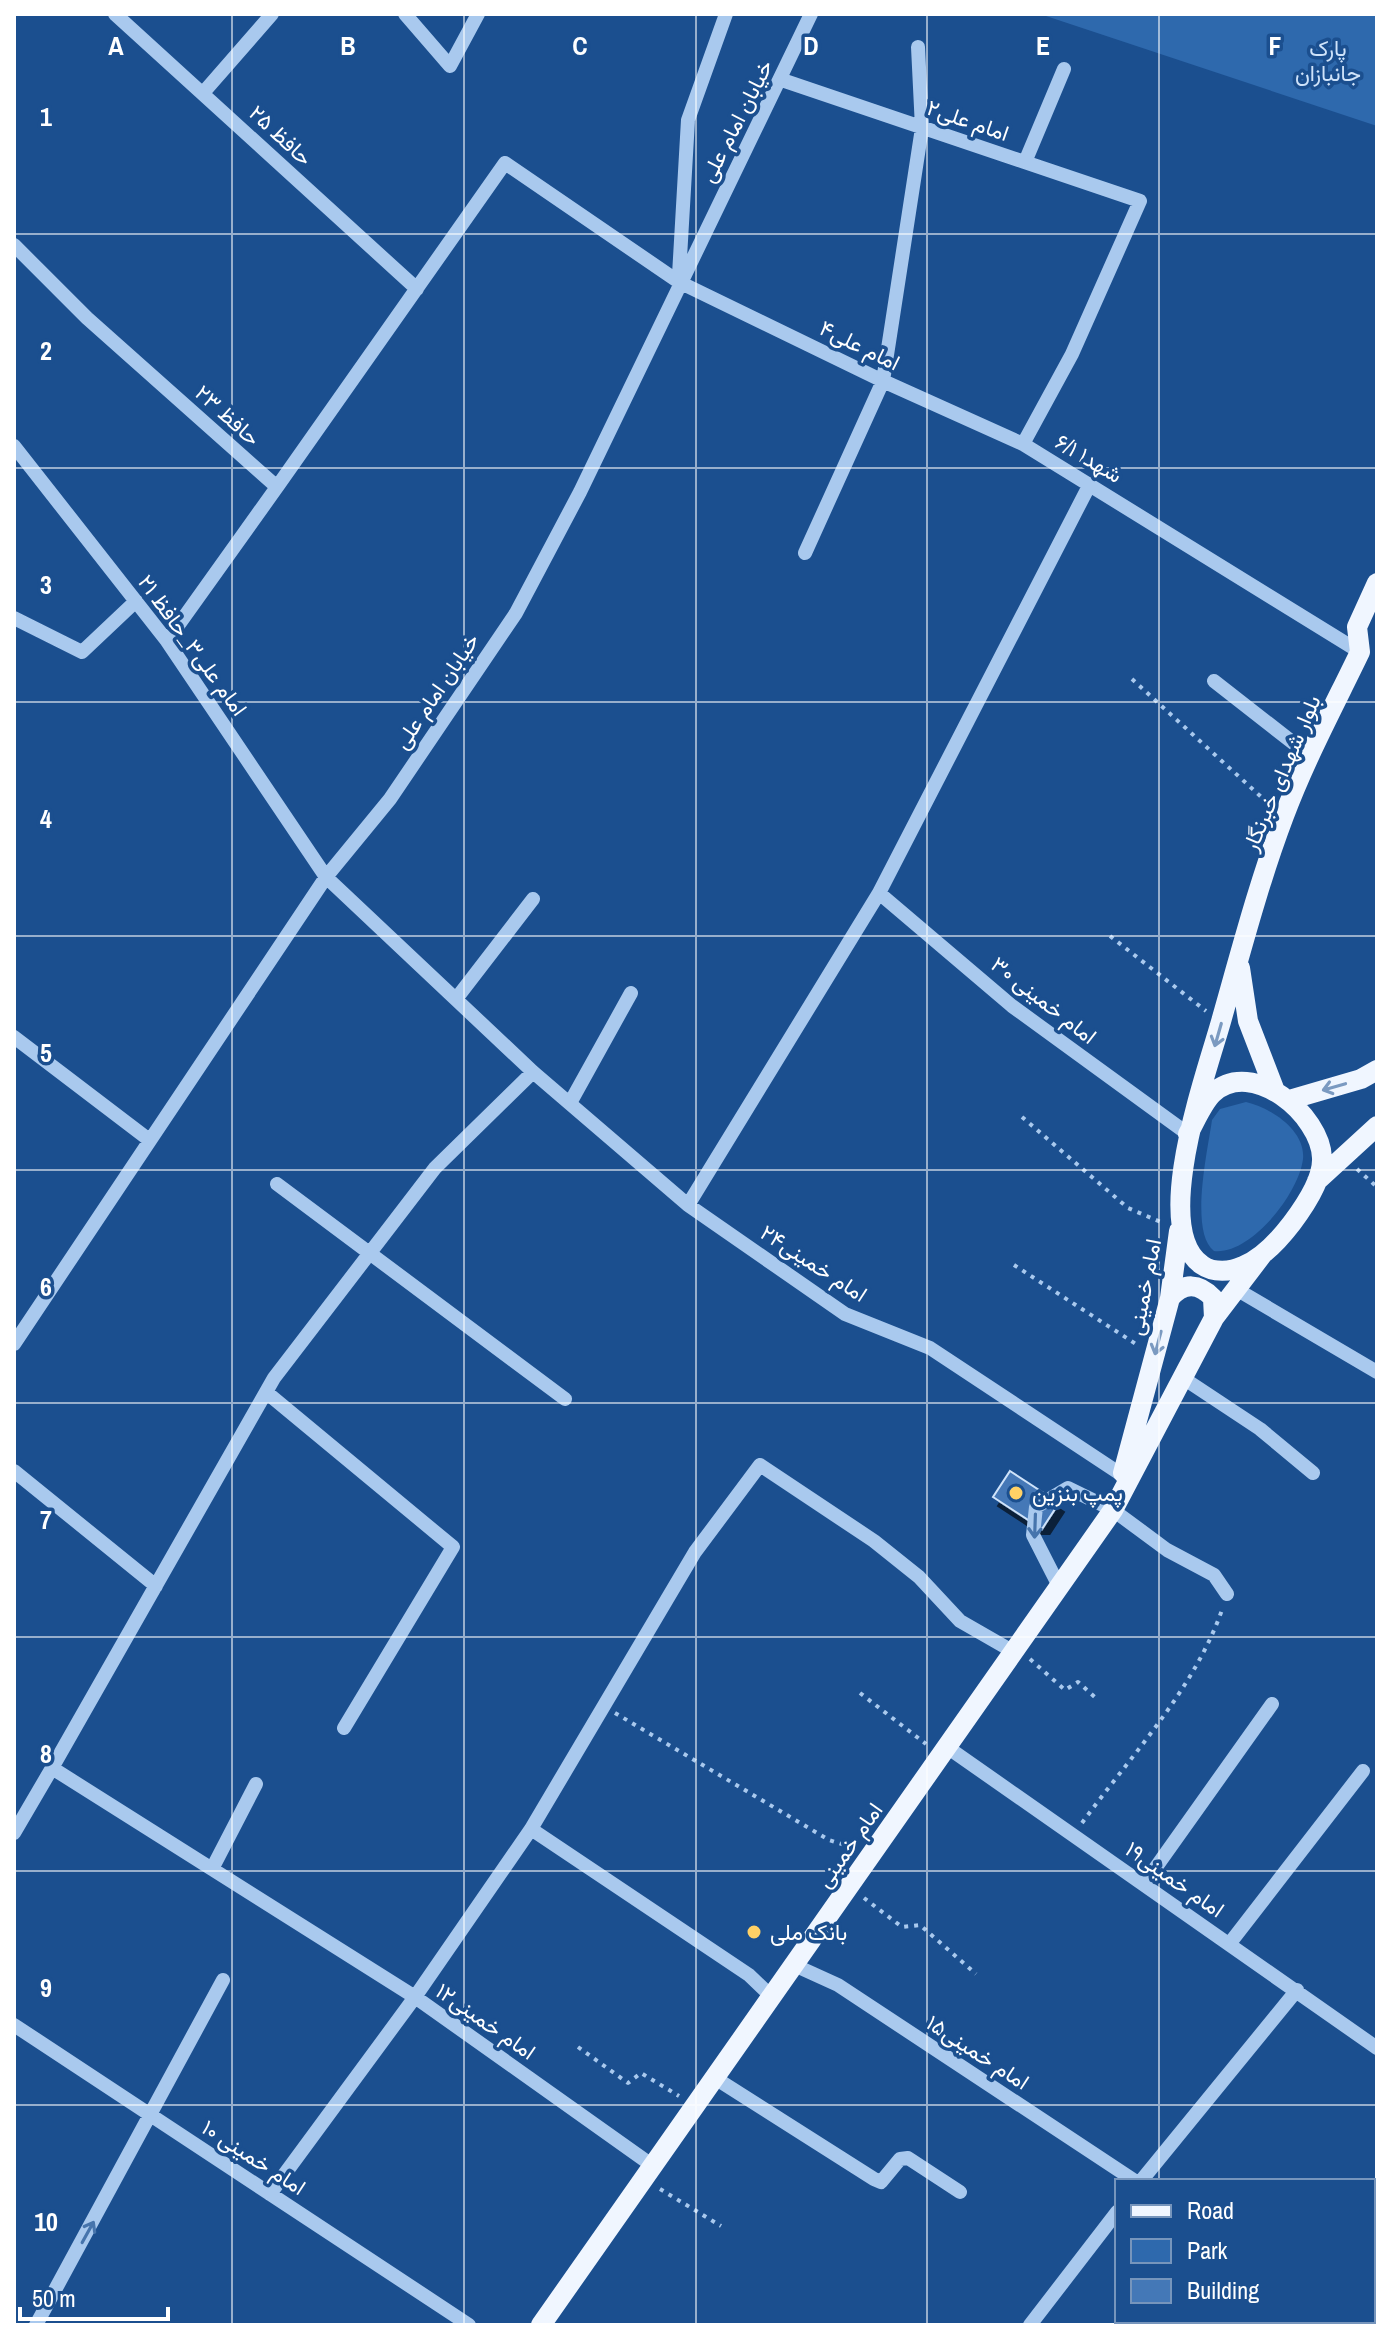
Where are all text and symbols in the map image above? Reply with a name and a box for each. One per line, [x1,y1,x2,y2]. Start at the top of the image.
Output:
text: A [108,28,124,63]
text: B [340,28,356,63]
text: C [572,28,588,63]
text: D [803,28,819,63]
text: E [1036,28,1050,63]
text: F [1268,28,1282,63]
park label: پارک جانبازان [1295,33,1361,88]
street label: خیابان امام علی [692,54,780,188]
street label: امام علی۲ [923,92,1013,148]
street label: حافظ ۲۵ [243,98,319,172]
text: 1 [40,99,52,134]
street label: امام علی۴ [815,313,905,377]
text: 2 [40,333,52,368]
street label: حافظ ۲۳ [189,378,267,452]
street label: شهد۱ ۶/۱ [1050,426,1128,490]
text: 3 [40,567,52,602]
street label: امام علی۳_حافظ ۲۱ [131,568,255,722]
street label: خیابان امام علی [386,627,486,755]
street label: بلوار شهدای خبرنگار [1234,690,1327,857]
text: 4 [40,801,52,836]
street label: امام خمینی ۳۰ [985,949,1103,1051]
one-way arrow [1209,1021,1224,1047]
text: 5 [40,1035,52,1070]
one-way arrow [1321,1080,1347,1095]
street label: امام خمینی۲۴ [755,1217,873,1309]
street label: امام خمینی [1120,1236,1168,1338]
text: 6 [40,1269,52,1304]
one-way arrow [1150,1330,1165,1356]
place label: پمپ بنزین [1032,1478,1123,1508]
marker: پمپ بنزین [1007,1484,1025,1502]
text: 7 [40,1502,52,1537]
one-way arrow [1028,1512,1043,1538]
text: 8 [40,1736,52,1771]
street label: امام خمینی [809,1796,889,1894]
street label: امام خمینی۱۹ [1119,1834,1231,1924]
place label: بانک ملی [770,1917,847,1947]
marker: بانک ملی [745,1923,763,1941]
text: 9 [40,1970,52,2005]
street label: امام خمینی۱۲ [430,1976,542,2066]
street label: امام خمینی۱۵ [921,2008,1035,2096]
street label: امام خمینی ۱۰ [196,2112,312,2202]
legend [1115,2179,1375,2323]
text: Road [1187,2194,1234,2226]
text: 10 [34,2204,58,2239]
one-way arrow [80,2221,96,2245]
text: Park [1187,2234,1228,2266]
scale bar [20,2271,168,2321]
text: Building [1187,2274,1259,2306]
text: 50 m [32,2282,76,2314]

